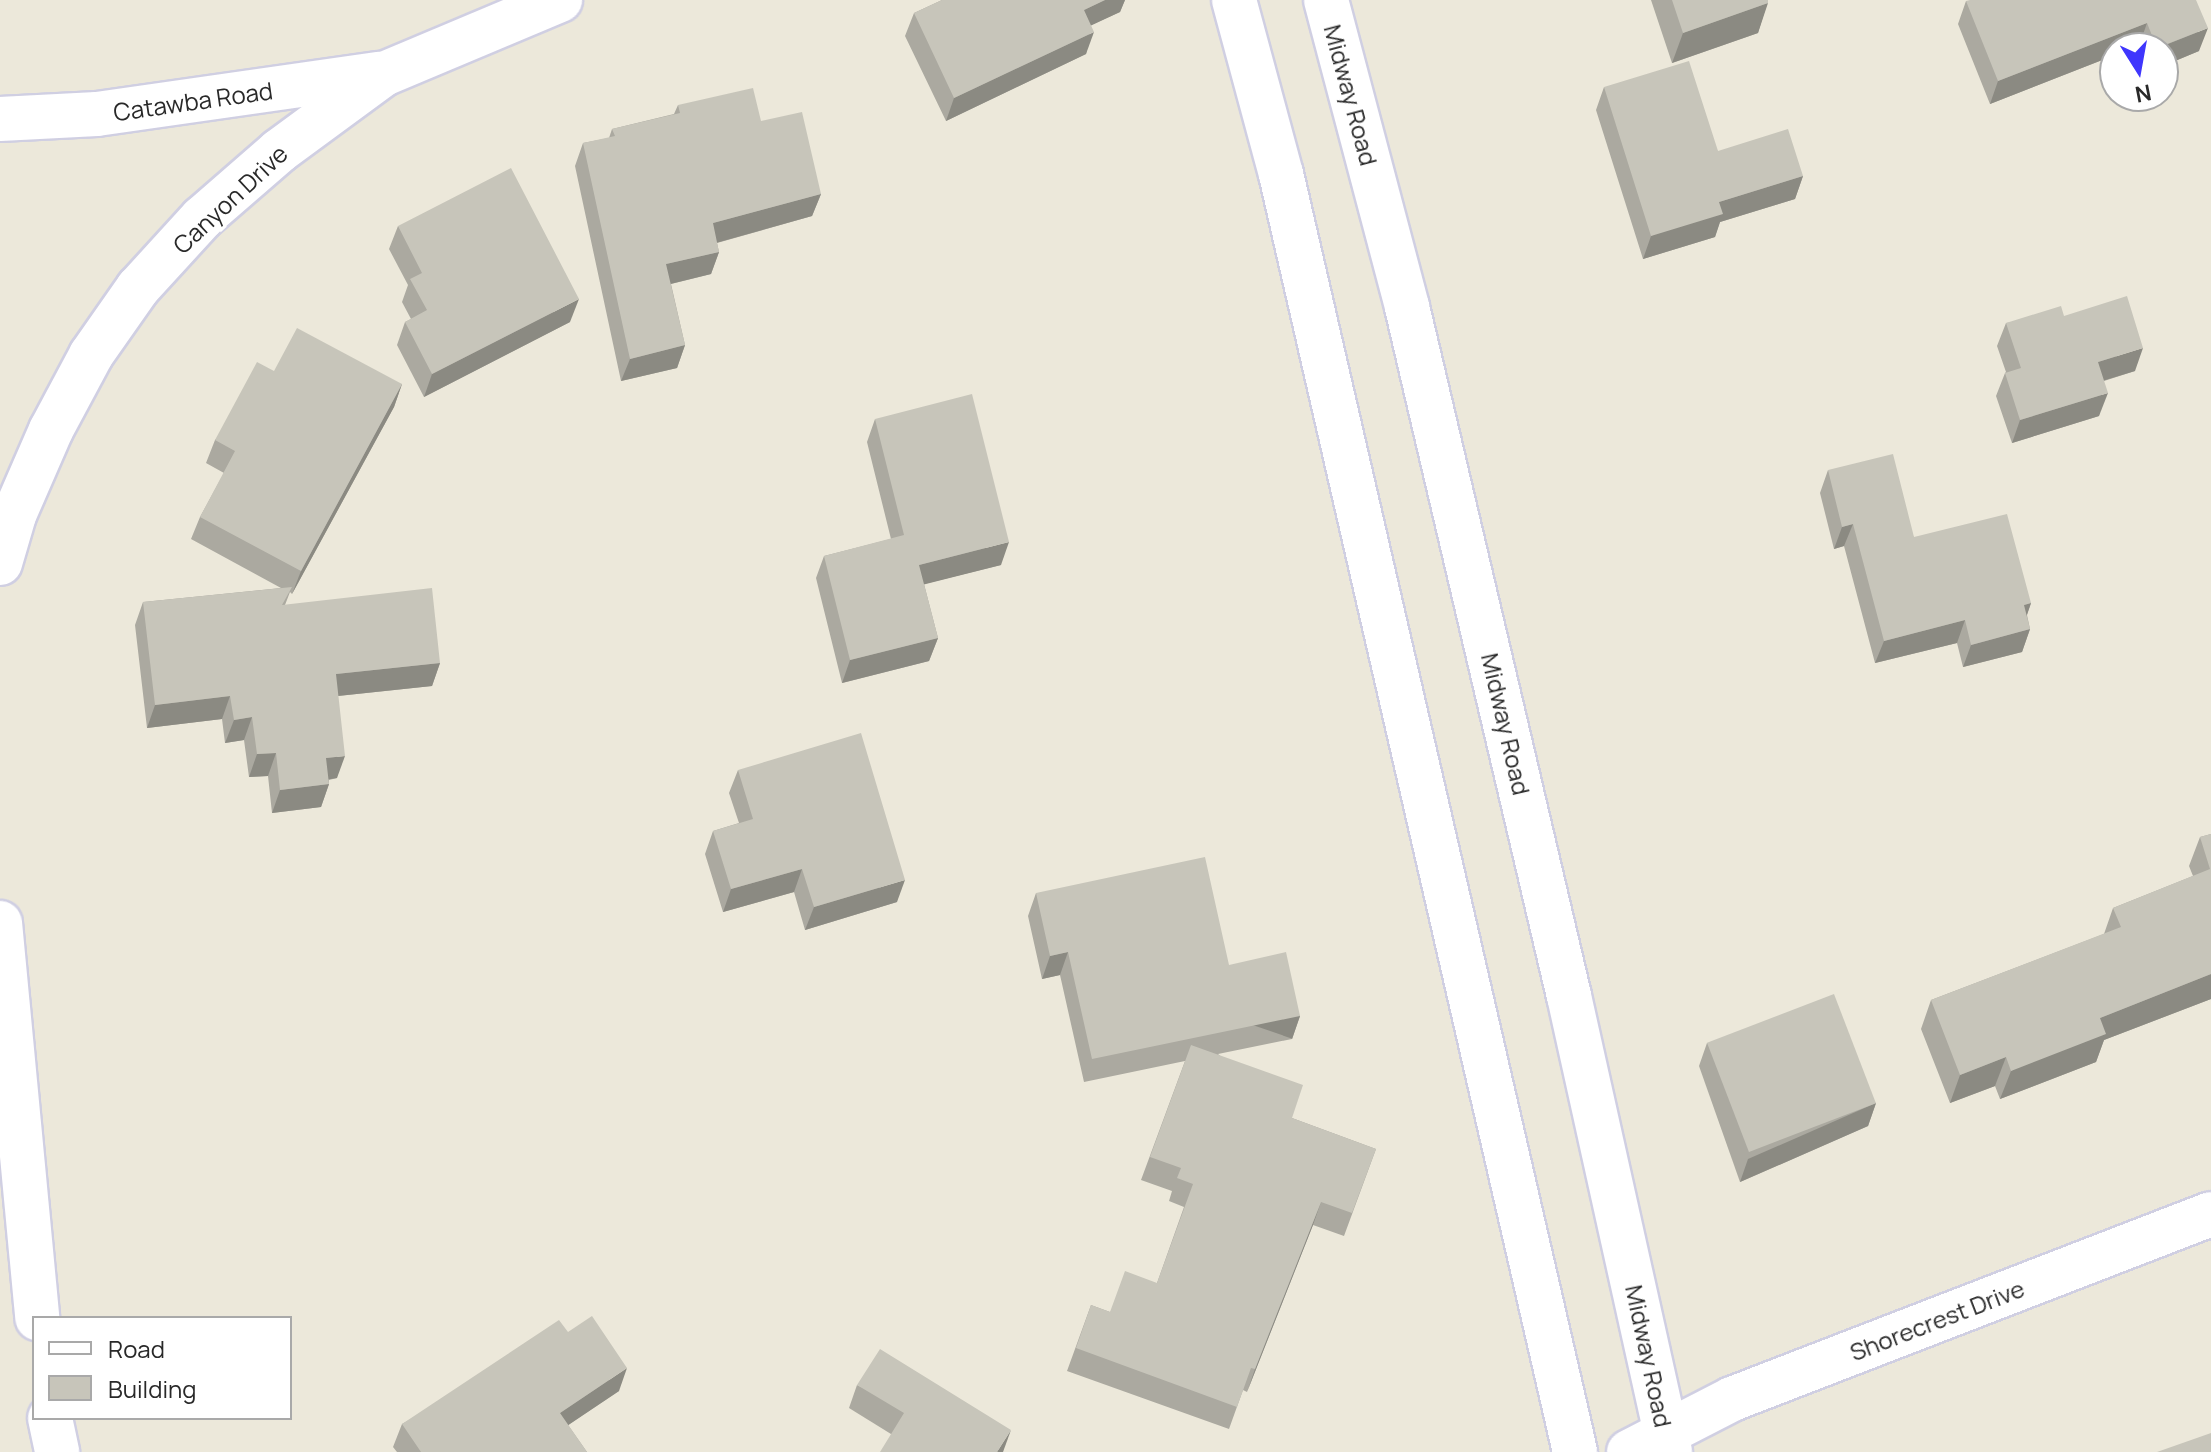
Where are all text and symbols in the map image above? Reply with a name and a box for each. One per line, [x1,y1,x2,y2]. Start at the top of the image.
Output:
street label: Midway Road [1318,21,1384,169]
north arrow [2099,32,2179,112]
street label: Catawba Road [111,76,275,126]
text: N [2133,77,2154,110]
street label: Canyon Drive [167,139,293,259]
street label: Midway Road [1476,650,1536,798]
street label: Shorecrest Drive [1846,1273,2028,1367]
street label: Midway Road [1620,1282,1678,1430]
legend [32,1316,292,1420]
text: Road [108,1332,165,1365]
text: Building [108,1372,196,1405]

